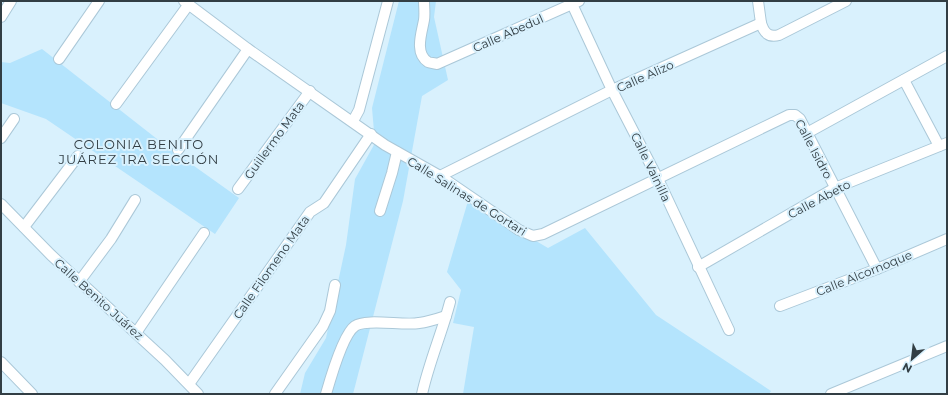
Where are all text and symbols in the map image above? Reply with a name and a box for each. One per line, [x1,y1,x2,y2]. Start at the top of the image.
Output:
street label: Calle Abedul [470,11,546,55]
street label: Calle Alizo [614,57,676,95]
street label: Guillermo Mata [241,98,307,182]
street label: Calle Isidro [792,117,836,181]
street label: Calle Vainilla [628,130,674,204]
district label: COLONIA BENITO JUÁREZ 1RA SECCIÓN [58,136,219,167]
street label: Calle Salinas de Gortari [405,153,529,239]
street label: Calle Abeto [785,176,853,222]
street label: Calle Filomeno Mata [230,212,312,322]
street label: Calle Alcornoque [814,247,914,299]
street label: Calle Benito Juárez [52,255,146,343]
north arrow [892,339,932,379]
text: N [900,360,915,376]

